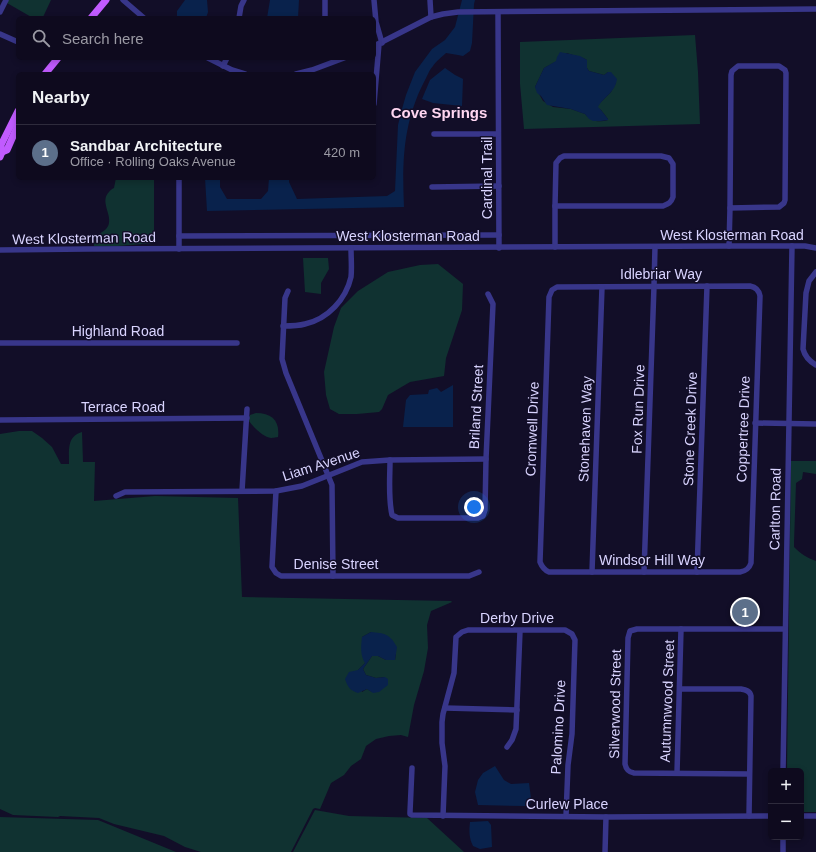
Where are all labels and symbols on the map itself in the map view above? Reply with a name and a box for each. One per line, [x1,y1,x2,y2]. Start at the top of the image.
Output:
district label: Cove Springs [391,104,487,121]
street label: Cardinal Trail [479,137,495,219]
street label: West Klosterman Road [660,227,804,243]
street label: West Klosterman Road [336,228,480,244]
street label: West Klosterman Road [12,229,156,247]
street label: Idlebriar Way [620,266,702,282]
street label: Highland Road [72,323,164,339]
street label: Briland Street [466,364,486,450]
street label: Fox Run Drive [628,364,648,454]
street label: Stone Creek Drive [680,371,700,486]
street label: Coppertree Drive [733,375,753,483]
street label: Stonehaven Way [575,376,595,482]
street label: Cromwell Drive [522,381,542,477]
street label: Terrace Road [81,399,165,415]
street label: Liam Avenue [280,444,362,484]
street label: Carlton Road [766,468,784,550]
your location [464,497,484,517]
street label: Windsor Hill Way [599,552,705,568]
street label: Denise Street [294,556,379,572]
pin: 1 [732,597,758,627]
street label: Derby Drive [480,610,554,626]
street label: Autumnwood Street [657,639,677,763]
street label: Silverwood Street [606,649,624,759]
street label: Palomino Drive [548,679,568,775]
street label: Curlew Place [526,796,608,812]

